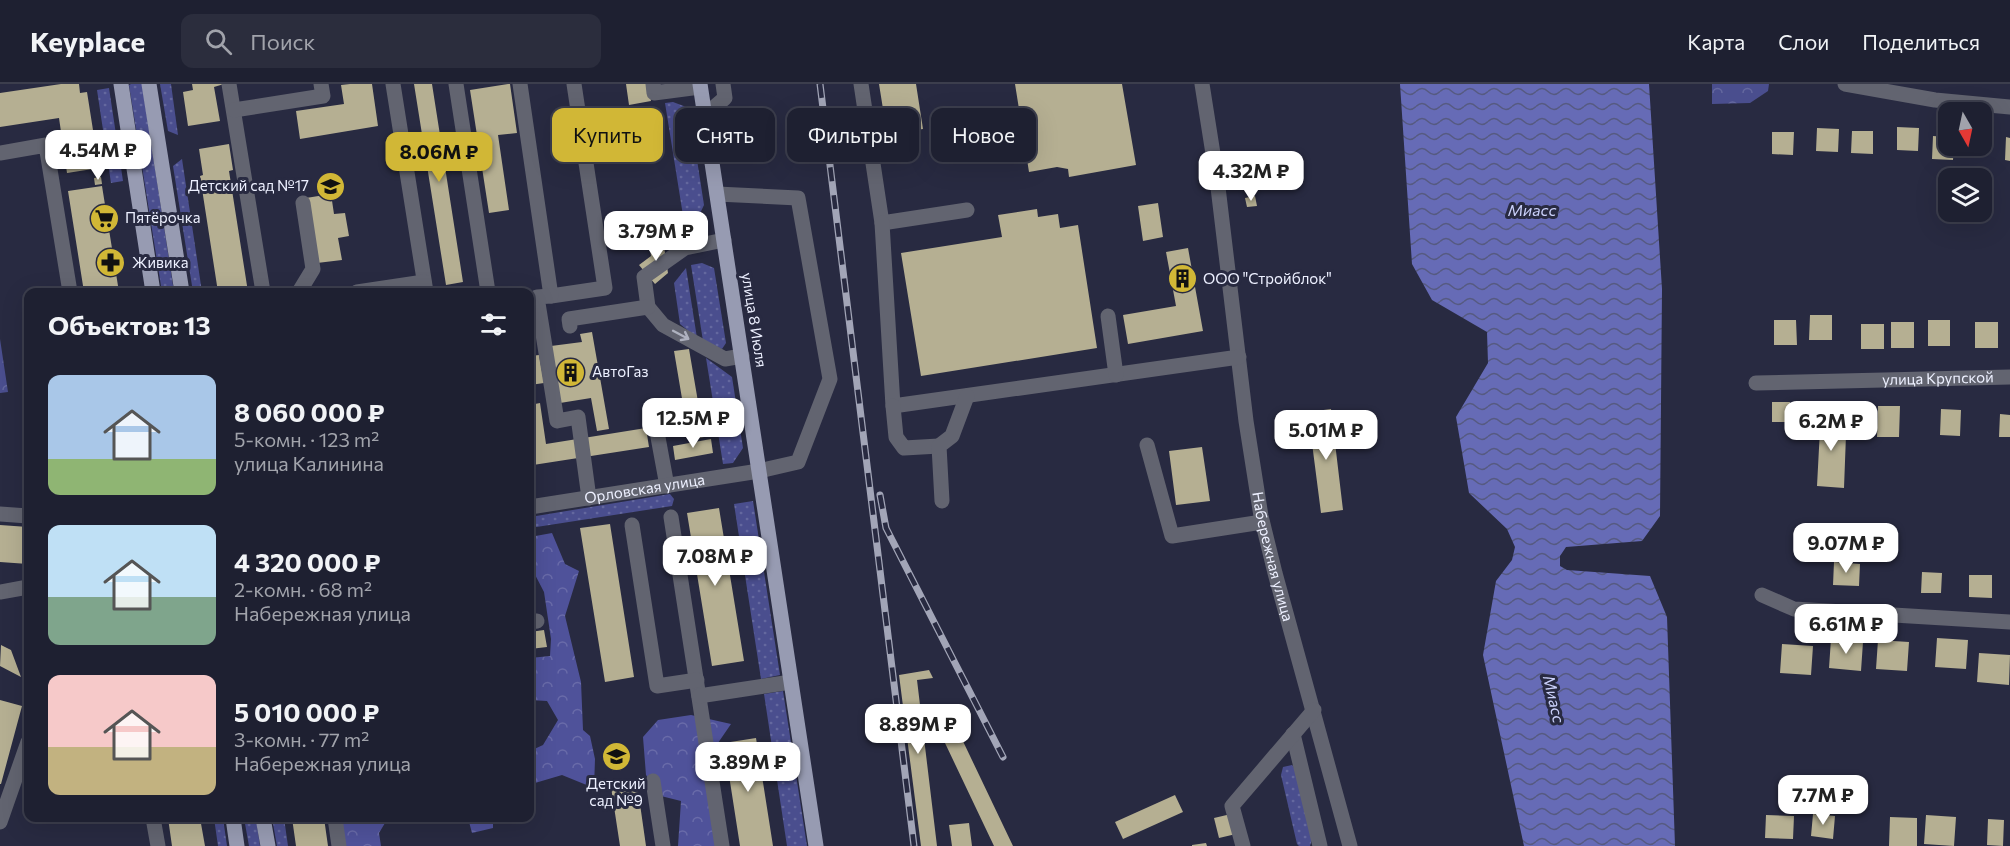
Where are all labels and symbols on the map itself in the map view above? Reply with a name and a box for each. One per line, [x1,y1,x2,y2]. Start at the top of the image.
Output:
north arrow [1938,102,1992,156]
pin: 4.54M ₽ [43,130,153,181]
pin: 8.06M ₽ [384,132,494,183]
pin: 4.32M ₽ [1196,151,1306,202]
school or university icon: Детский сад №17 [314,170,346,202]
place label: Детский сад №17 [188,176,309,194]
water label: Миасс [1508,200,1556,219]
supermarket icon: Пятёрочка [88,202,120,234]
place label: Пятёрочка [125,208,200,226]
pin: 3.79M ₽ [601,211,711,262]
pharmacy icon: Живика [95,247,127,279]
place label: Живика [132,253,188,271]
building icon: ООО "Стройблок" [1166,263,1198,295]
place label: ООО "Стройблок" [1203,269,1332,287]
street label: улица 8 Июля [739,271,771,369]
one-way arrow [671,330,689,341]
building icon: АвтоГаз [555,356,587,388]
place label: АвтоГаз [592,362,648,380]
street label: улица Крупской [1882,367,1994,388]
pin: 12.5M ₽ [638,398,748,449]
pin: 6.2M ₽ [1782,401,1880,452]
pin: 5.01M ₽ [1271,410,1381,461]
street label: Орловская улица [583,470,706,506]
street label: Набережная улица [1249,490,1298,623]
pin: 9.07M ₽ [1791,523,1901,574]
pin: 7.08M ₽ [660,536,770,587]
pin: 6.61M ₽ [1791,604,1901,655]
water label: Миасс [1540,673,1569,725]
pin: 8.89M ₽ [863,704,973,755]
school or university icon: Детский сад №9 [600,741,632,773]
pin: 3.89M ₽ [693,742,803,793]
place label: Детский сад №9 [586,774,646,809]
pin: 7.7M ₽ [1774,775,1872,826]

